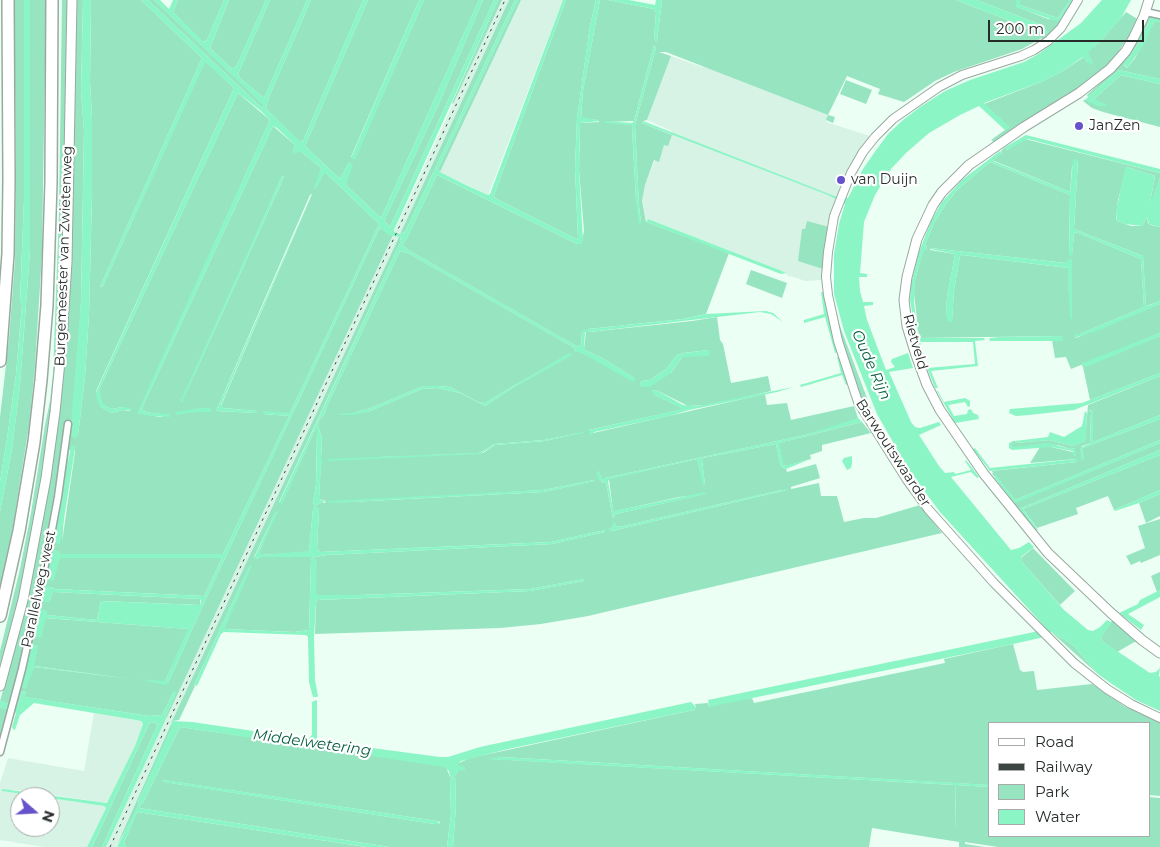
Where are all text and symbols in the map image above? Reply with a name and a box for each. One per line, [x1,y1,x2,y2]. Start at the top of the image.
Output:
scale bar [990,10,1146,42]
text: 200 m [996,19,1044,38]
place label: JanZen [1089,118,1141,134]
marker: JanZen [1073,120,1085,132]
street label: Burgemeester van Zwietenweg [52,145,76,367]
place label: van Duijn [851,172,918,188]
marker: van Duijn [835,174,847,186]
street label: Rietveld [899,312,931,372]
water label: Oude Rijn [848,327,894,403]
street label: Barwoutswaarder [852,396,934,510]
street label: Parallelweg-west [18,529,60,649]
legend [988,722,1150,837]
water label: Middelwetering [252,726,372,760]
text: Road [1035,732,1074,751]
text: Railway [1035,757,1092,776]
text: Park [1035,782,1069,801]
north arrow [10,787,60,837]
text: Water [1035,807,1081,826]
text: N [38,808,59,825]

